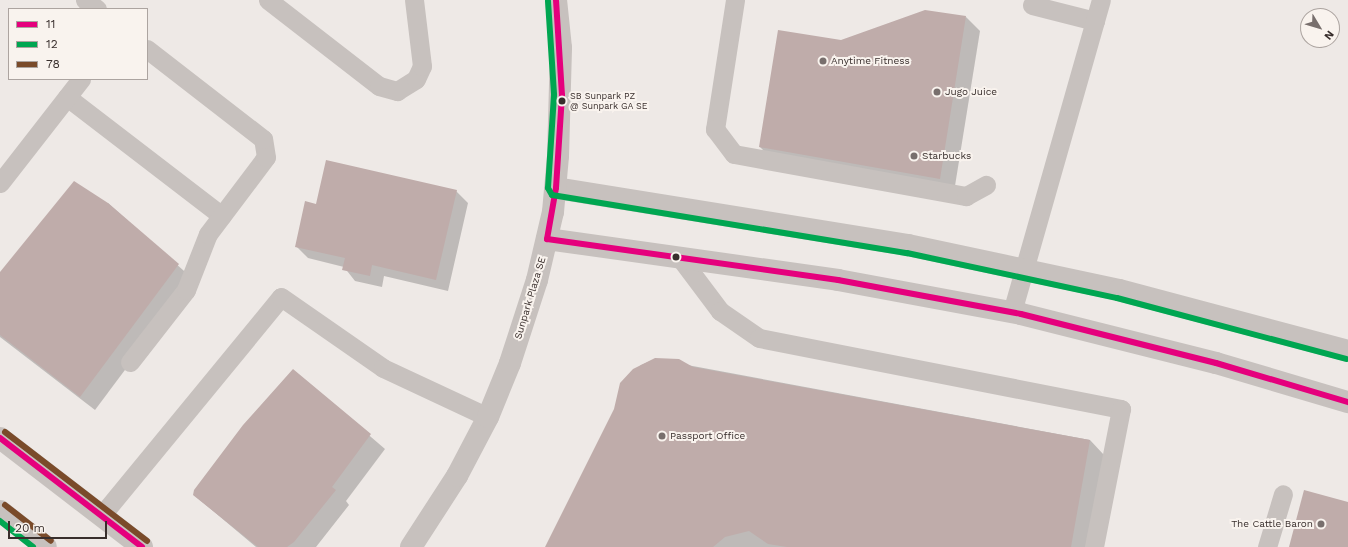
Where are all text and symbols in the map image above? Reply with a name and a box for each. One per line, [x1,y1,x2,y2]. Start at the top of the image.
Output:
legend [8,8,148,80]
north arrow [1300,8,1340,48]
text: 11 [46,17,55,31]
text: N [1321,28,1337,42]
text: 12 [46,37,58,51]
place label: Anytime Fitness [831,55,910,67]
marker: Anytime Fitness [818,56,828,66]
text: 78 [46,57,60,71]
place label: Jugo Juice [945,86,997,98]
marker: Jugo Juice [932,87,942,97]
place label: SB Sunpark PZ @ Sunpark GA SE [570,91,648,112]
marker: SB Sunpark PZ @ Sunpark GA SE [557,96,567,106]
place label: Starbucks [922,150,971,162]
marker: Starbucks [909,151,919,161]
unlabelled marker [671,252,681,262]
street label: Sunpark Plaza SE [512,255,548,341]
place label: Passport Office [670,430,745,442]
marker: Passport Office [657,431,667,441]
scale bar [10,513,109,539]
place label: The Cattle Baron [1231,518,1313,530]
marker: The Cattle Baron [1316,519,1326,529]
text: 20 m [15,521,45,535]

